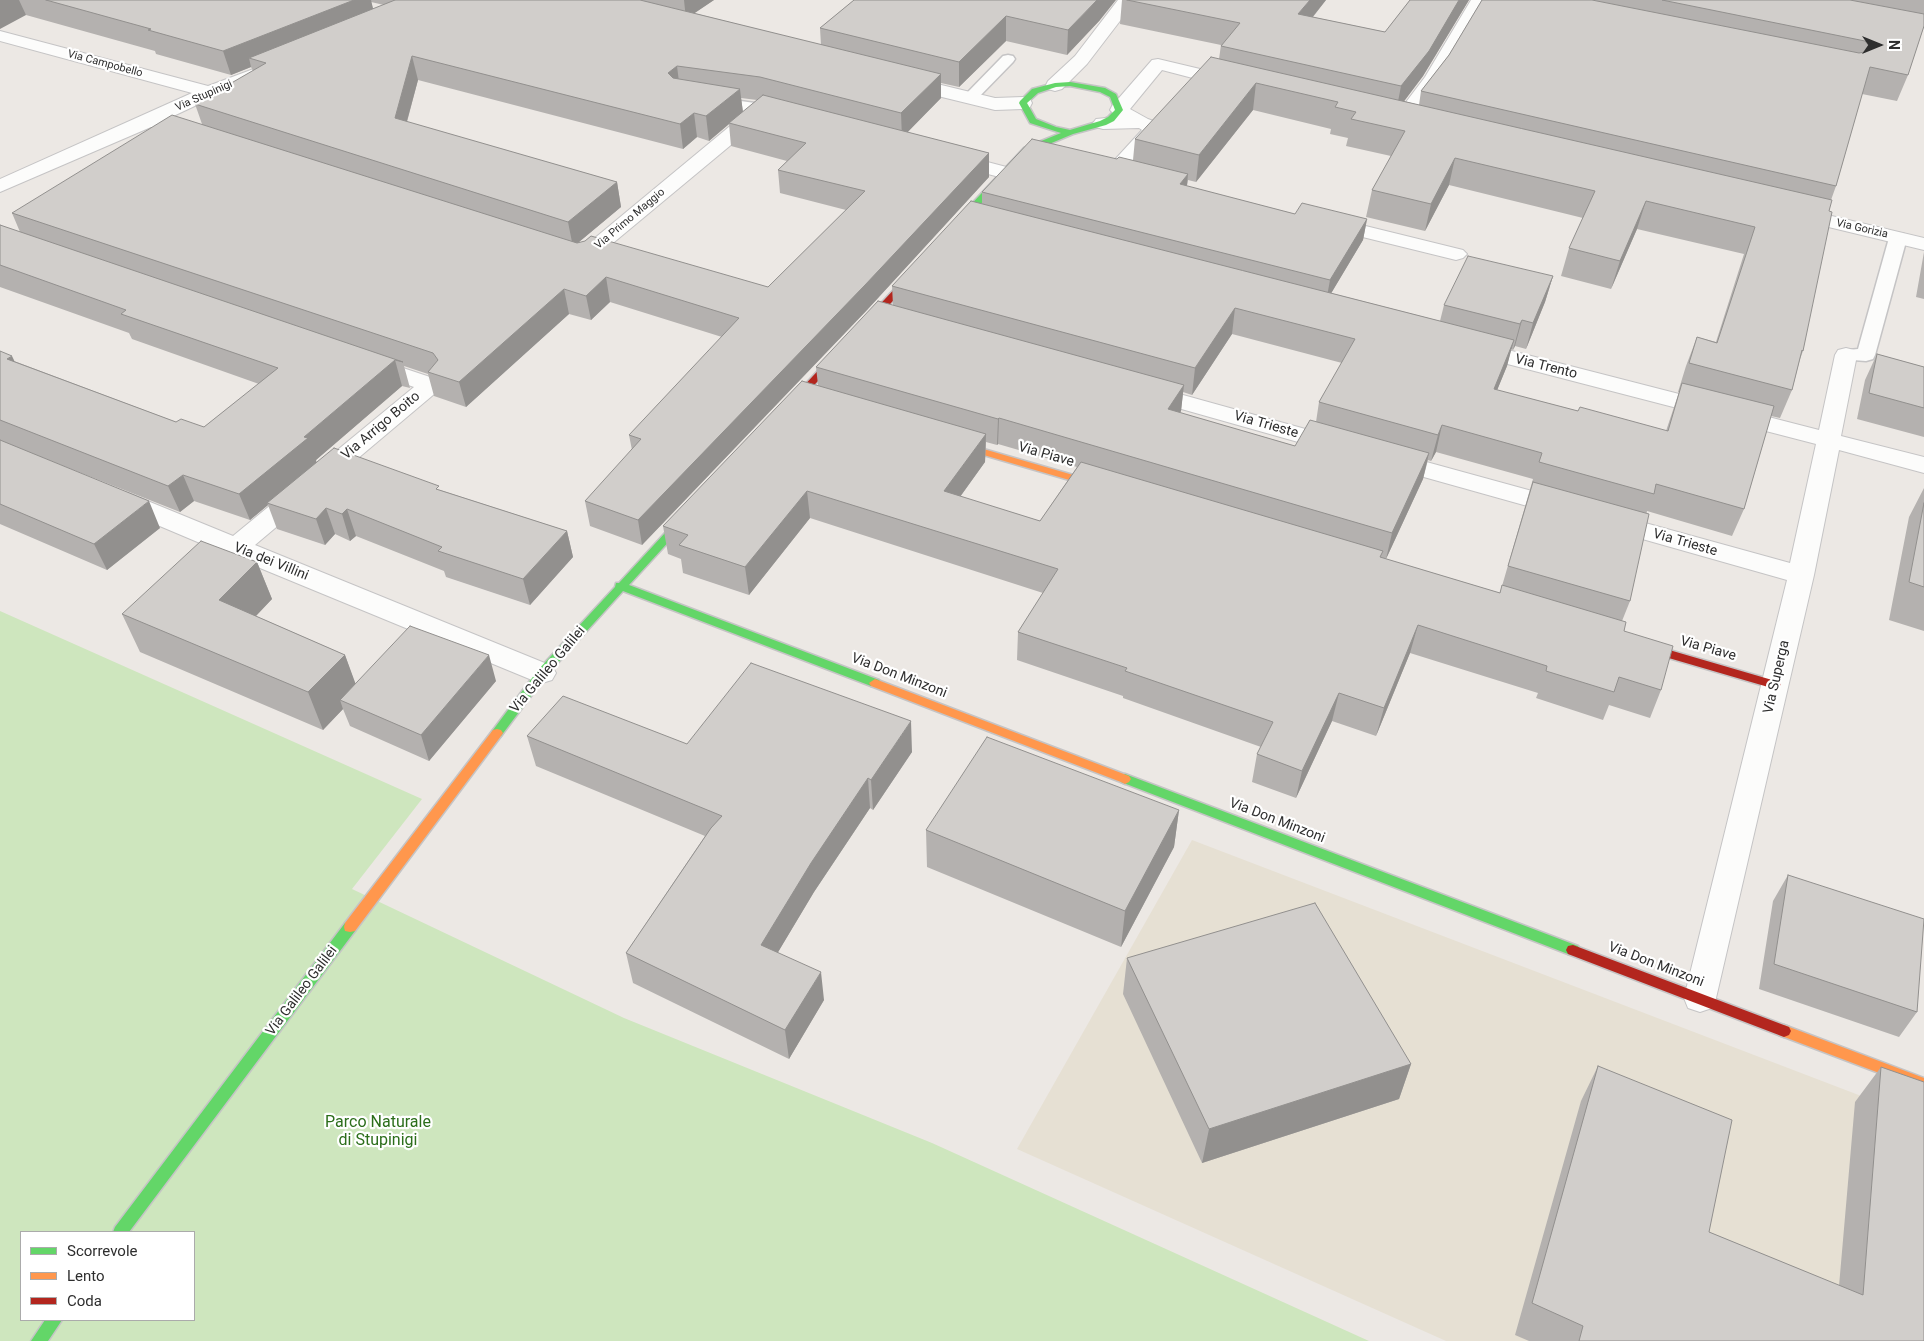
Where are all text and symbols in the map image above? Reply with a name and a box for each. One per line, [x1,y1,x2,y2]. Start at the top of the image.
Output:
north arrow [1854,20,1904,70]
text: N [1886,40,1902,50]
street label: Via Campobello [66,48,144,80]
street label: Via Stupinigi [173,78,235,114]
street label: Via Primo Maggio [592,186,668,252]
street label: Via Gorizia [1835,217,1889,241]
street label: Via Trento [1513,351,1579,383]
street label: Via Arrigo Boito [338,388,424,464]
street label: Via Trieste [1232,408,1300,442]
street label: Via Piave [1016,439,1076,471]
street label: Via Trieste [1651,526,1719,560]
street label: Via dei Villini [231,539,311,585]
street label: Via Galileo Galilei [507,623,589,717]
street label: Via Piave [1678,633,1738,665]
street label: Via Superga [1760,639,1794,715]
street label: Via Don Minzoni [849,650,949,702]
street label: Via Don Minzoni [1227,795,1327,847]
street label: Via Don Minzoni [1606,939,1706,991]
street label: Via Galileo Galilei [263,943,341,1039]
park label: Parco Naturale di Stupinigi [325,1113,431,1151]
legend [20,1231,195,1321]
text: Scorrevole [67,1242,138,1260]
text: Lento [67,1267,105,1285]
text: Coda [67,1292,102,1310]

